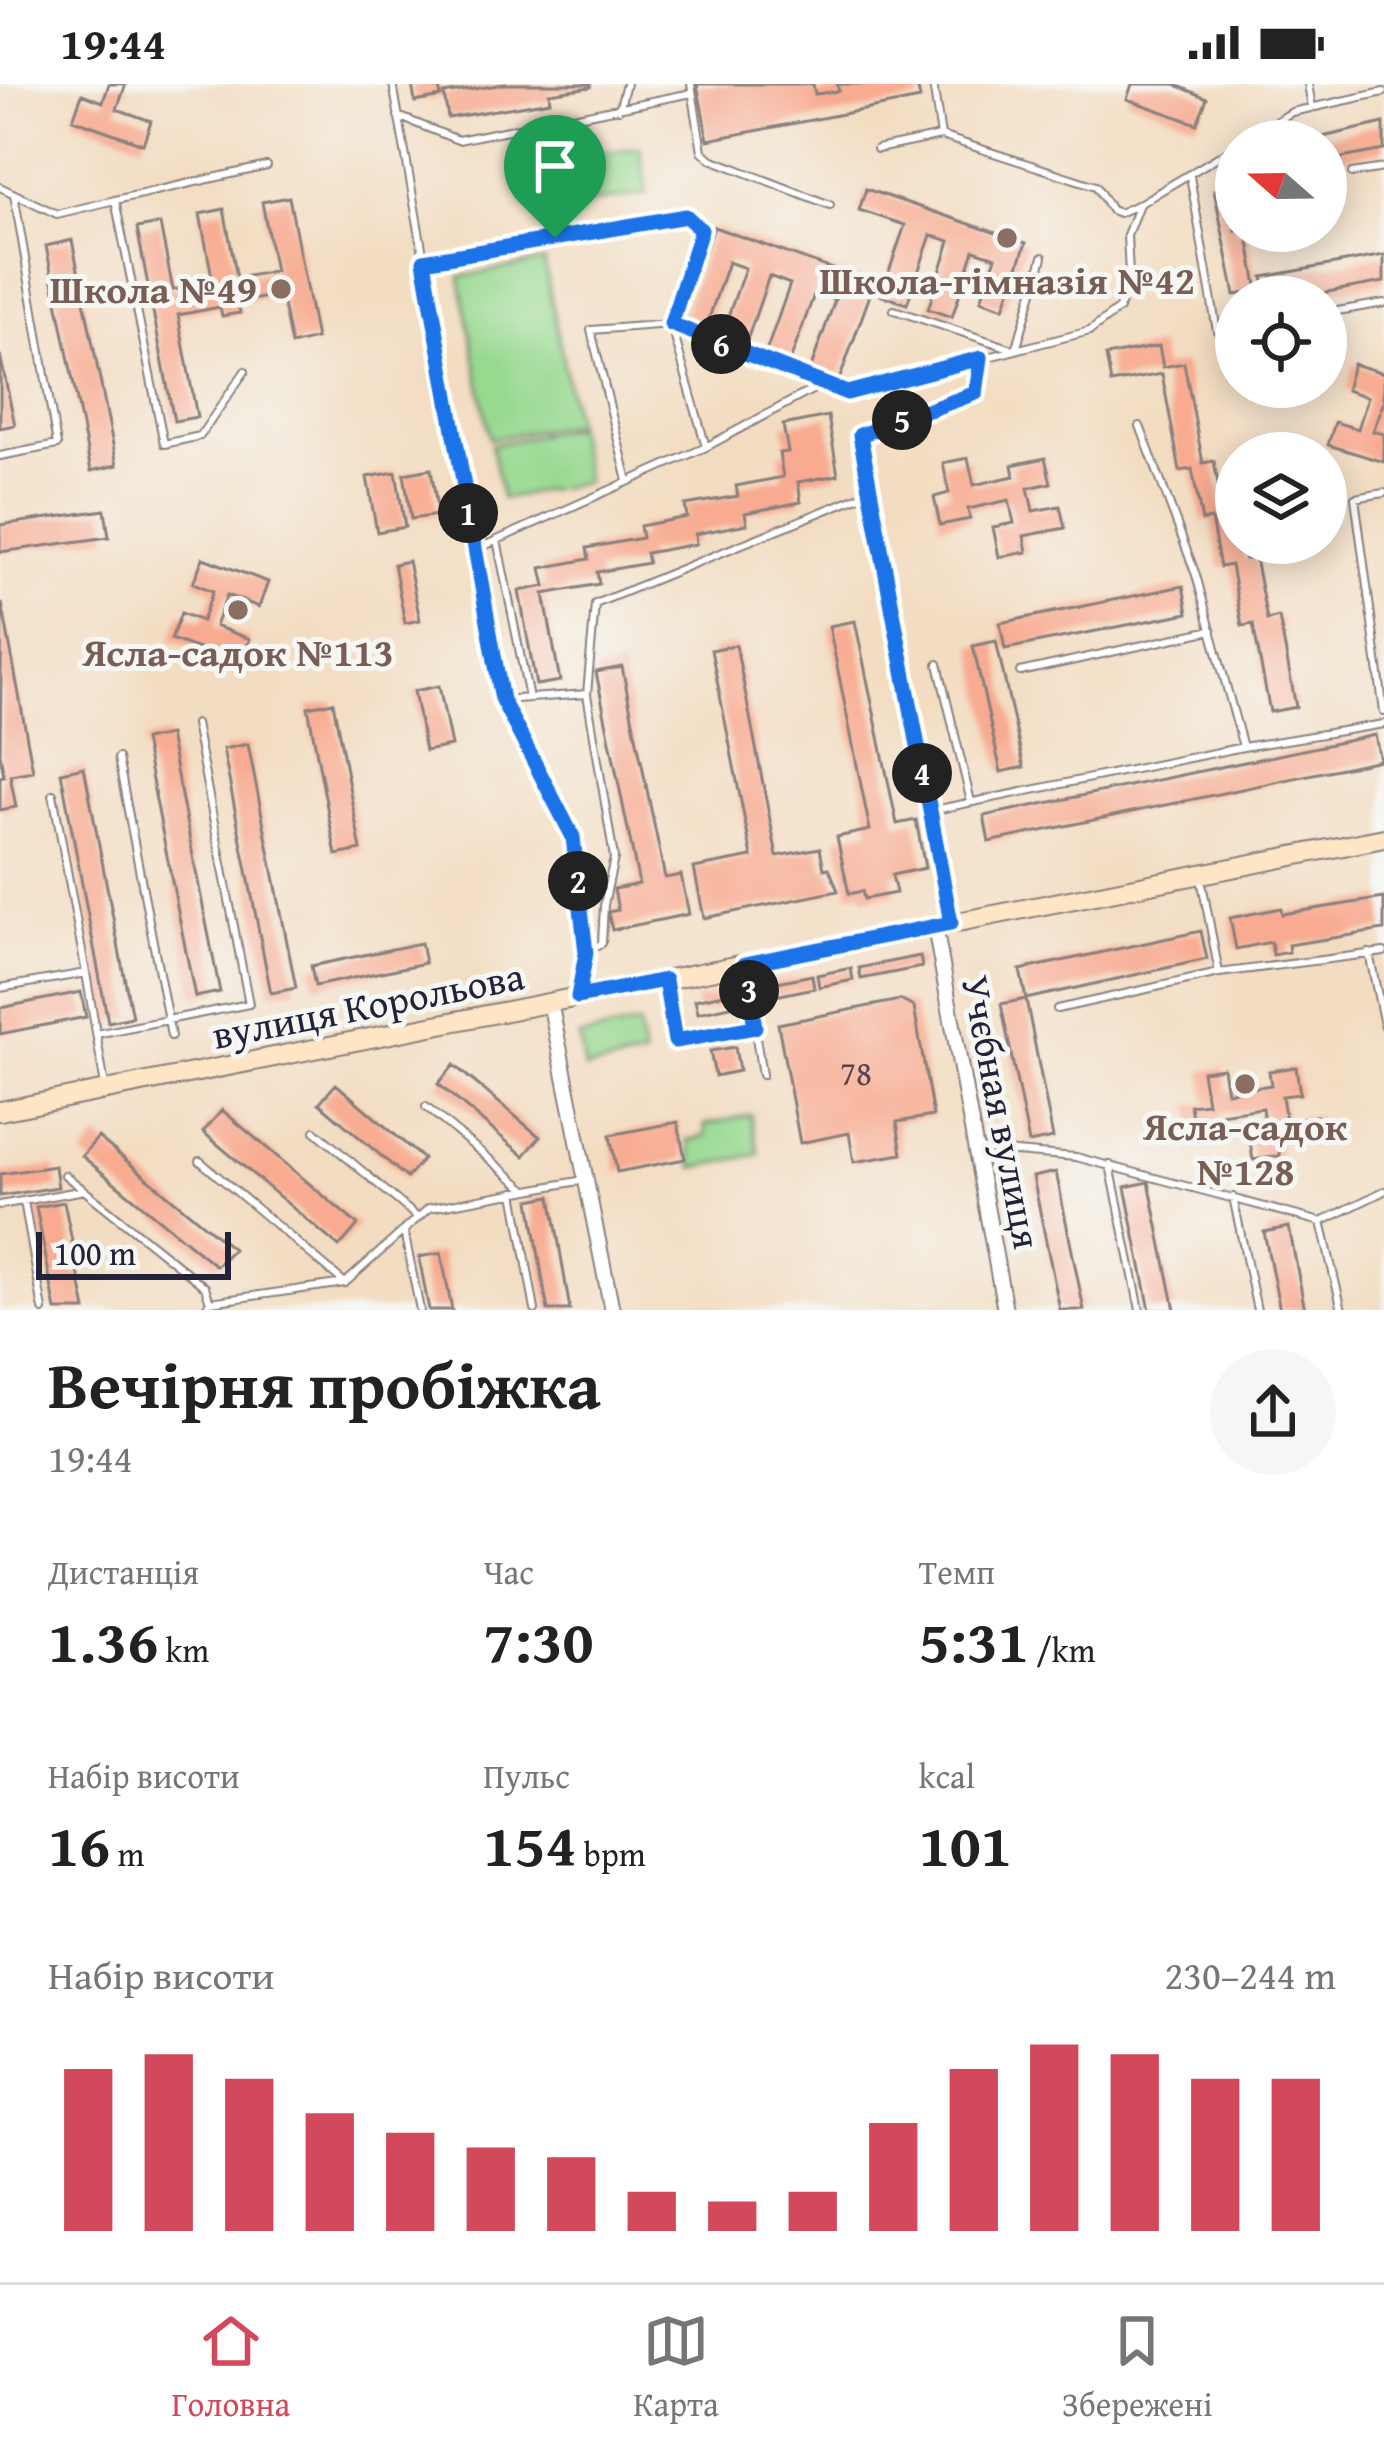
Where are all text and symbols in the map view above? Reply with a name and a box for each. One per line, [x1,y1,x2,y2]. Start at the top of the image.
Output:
text: 19:44 [60,10,166,75]
pin [504,115,606,238]
north arrow [1215,120,1347,252]
map controls [1215,120,1347,564]
icon: arrive [522,133,588,199]
marker: Школа-гімназія №42 [994,225,1020,251]
place label: Школа-гімназія №42 [819,251,1195,308]
place label: Школа №49 [50,260,257,317]
marker: Школа №49 [268,276,294,302]
button: locate [1215,276,1347,408]
pin: 6 [691,314,751,374]
text: 6 [712,320,730,368]
pin: 5 [872,390,932,450]
text: 5 [893,396,911,444]
button: layers [1215,432,1347,564]
pin: 1 [438,483,498,543]
text: 1 [459,489,477,537]
marker: Ясла-садок №113 [225,597,251,623]
place label: Ясла-садок №113 [81,623,394,680]
pin: 4 [892,743,952,803]
text: 4 [913,749,931,797]
pin: 2 [548,851,608,911]
text: 2 [569,857,587,905]
street label: вулиця Корольова [207,946,529,1063]
pin: 3 [719,960,779,1020]
text: 3 [740,966,758,1014]
street label: Учєбная вулиця [948,971,1057,1253]
house number: 78 [840,1049,872,1097]
marker: Ясла-садок №128 [1232,1071,1258,1097]
place label: Ясла-садок №128 [1142,1097,1348,1199]
scale bar [36,1226,231,1279]
text: 100 m [54,1229,136,1277]
text: Вечірня пробіжка [48,1335,601,1432]
button: share [1210,1349,1336,1475]
text: 19:44 [48,1429,133,1486]
text: Дистанція [48,1548,199,1596]
text: Час [483,1548,534,1596]
text: Темп [919,1548,995,1596]
text: 1.36 [48,1596,158,1684]
text: 7:30 [483,1596,594,1684]
text: 5:31 [919,1596,1029,1684]
text: km [158,1626,209,1674]
text: /km [1029,1626,1095,1674]
text: Набір висоти [48,1752,240,1800]
text: Пульс [483,1752,570,1800]
text: kcal [919,1752,975,1800]
text: 16 [48,1800,110,1888]
text: 154 [483,1800,577,1888]
text: 101 [919,1800,1012,1888]
text: m [110,1830,144,1878]
text: bpm [577,1830,646,1878]
text: Набір висоти [48,1946,274,2003]
text: 230–244 m [1164,1946,1336,2003]
tab: Головна [171,2308,290,2428]
tab: Карта [633,2308,719,2428]
tab: Збережені [1062,2308,1213,2428]

